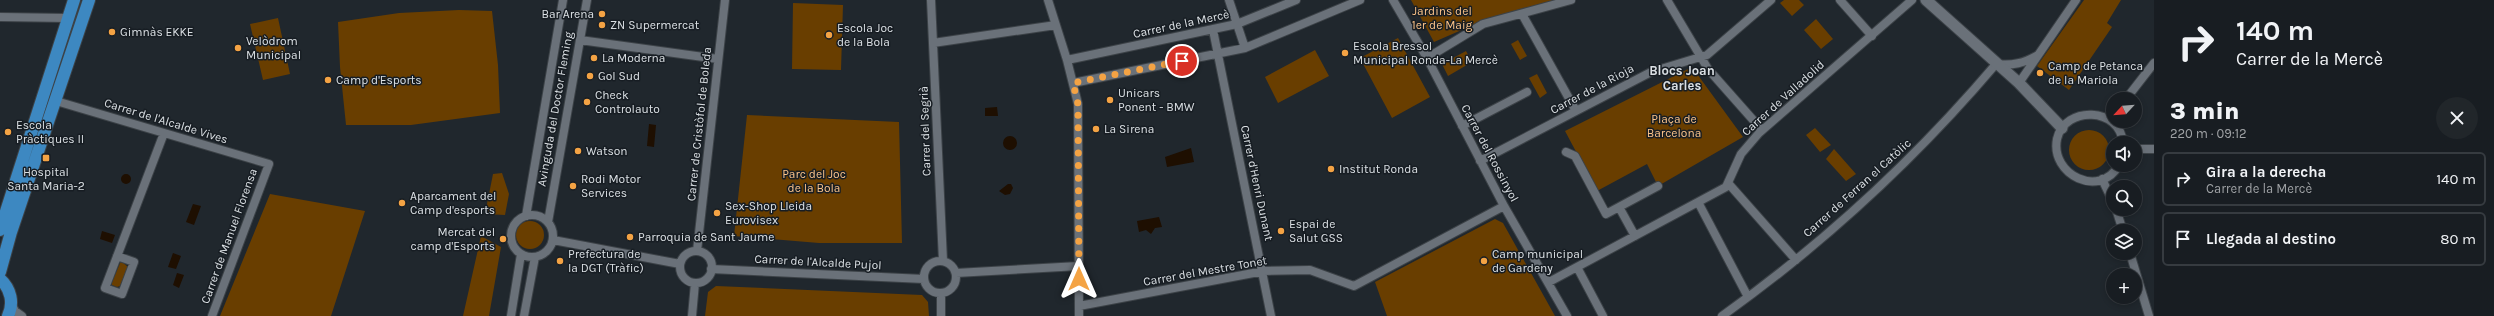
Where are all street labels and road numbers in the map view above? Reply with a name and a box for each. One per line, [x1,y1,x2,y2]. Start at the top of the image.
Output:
street label: Carrer de la Mercè [1132,7,1230,41]
street label: Avinguda del Doctor Fleming [534,30,576,188]
street label: Carrer de Cristòfol de Boleda [684,46,714,202]
street label: Carrer de Valladolid [1739,57,1827,139]
street label: Carrer de la Rioja [1548,61,1636,117]
street label: Carrer del Segrià [916,86,934,176]
street label: Carrer de l'Alcalde Vives [103,96,229,146]
street label: Carrer del Rossinyol [1458,102,1522,204]
street label: Carrer d'Henri Dunant [1238,124,1276,242]
street label: Carrer de Ferran el Catòlic [1800,136,1914,240]
street label: Carrer de Manuel Florensa [198,167,260,305]
street label: Carrer de l'Alcalde Pujol [754,252,882,272]
street label: Carrer del Mestre Tonet [1142,253,1268,289]

